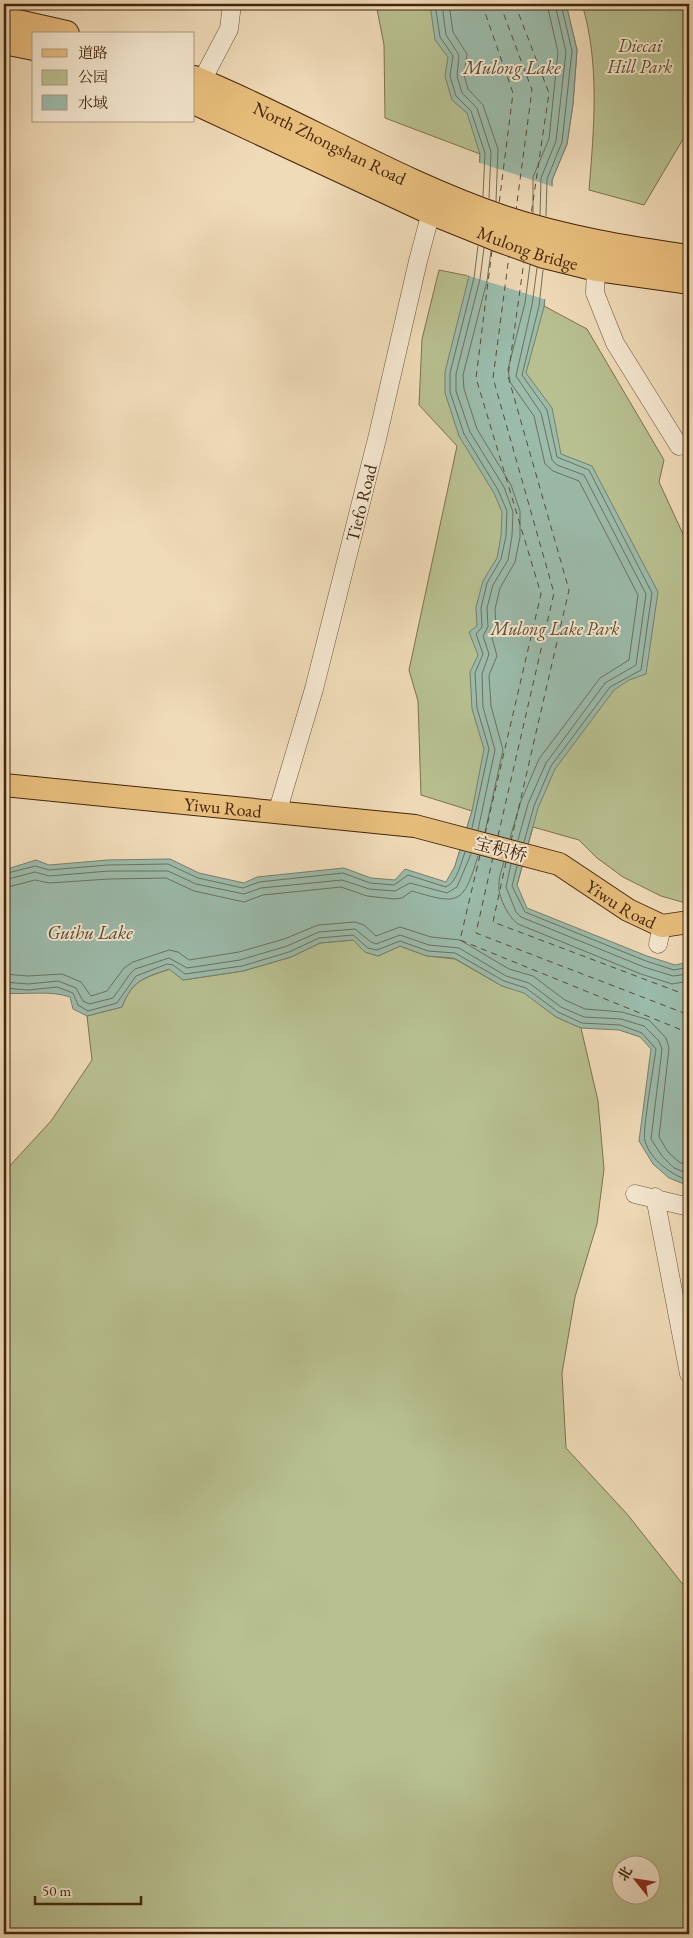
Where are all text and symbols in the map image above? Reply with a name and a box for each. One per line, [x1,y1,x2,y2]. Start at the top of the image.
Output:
legend [32,32,195,122]
park label: Diecai Hill Park [607,34,672,78]
text: 道路 [78,43,108,62]
water label: Mulong Lake [462,55,561,80]
text: 公园 [78,67,108,86]
text: 水域 [78,93,108,112]
street label: North Zhongshan Road [250,95,411,190]
street label: Mulong Bridge [474,220,581,275]
street label: Tiefo Road [340,461,382,544]
park label: Mulong Lake Park [490,617,619,641]
street label: Yiwu Road [183,792,264,822]
street label: 宝积桥 [472,831,530,867]
street label: Yiwu Road [582,874,661,934]
water label: Guihu Lake [47,920,133,945]
north arrow [610,1856,660,1906]
text: 北 [613,1863,636,1884]
scale bar [35,1873,141,1905]
text: 50 m [42,1881,71,1900]

